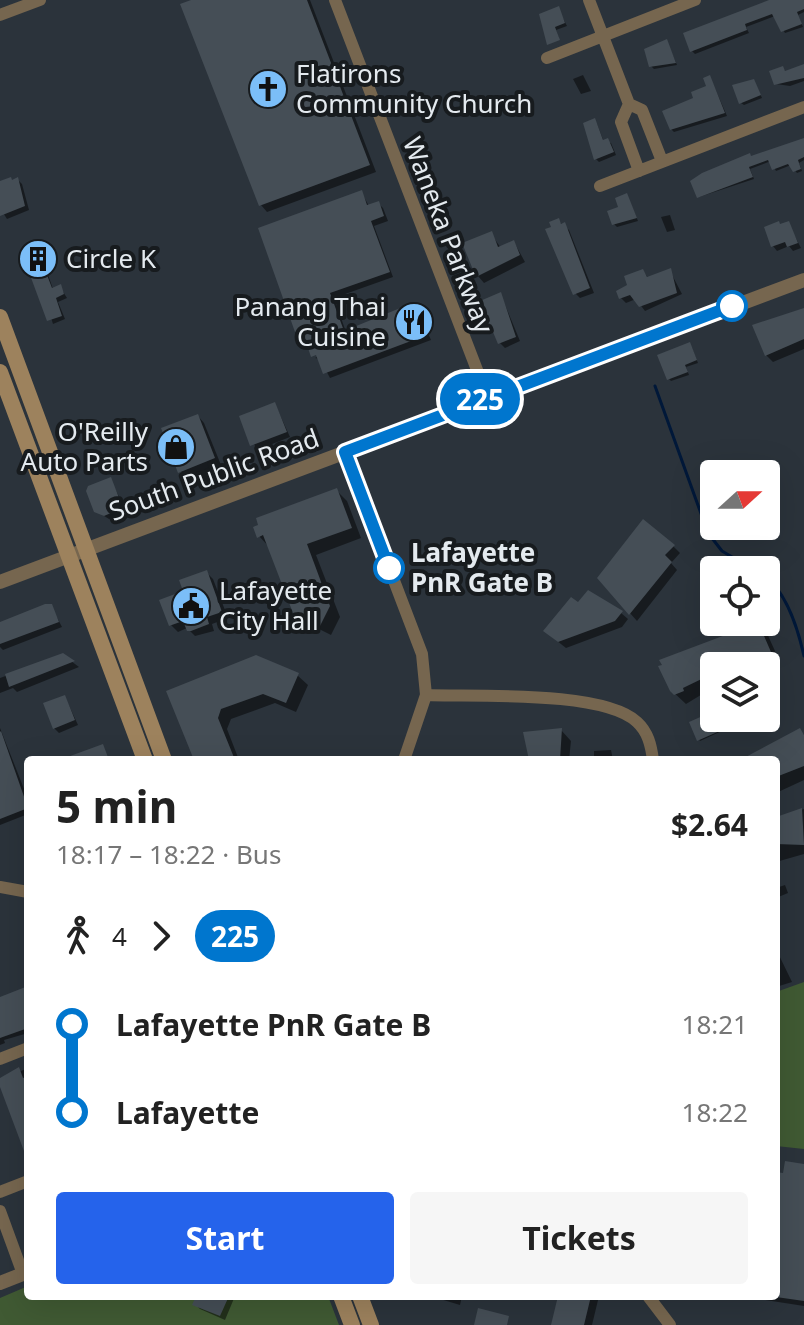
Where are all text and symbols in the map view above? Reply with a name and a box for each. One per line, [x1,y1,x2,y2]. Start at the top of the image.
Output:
place label: Flatirons Community Church [296,55,532,121]
church icon: Flatirons Community Church [247,68,289,110]
street label: Waneka Parkway [395,131,503,339]
building icon: Circle K [17,238,59,280]
place label: Circle K [66,240,157,276]
place label: Panang Thai Cuisine [234,288,386,354]
unlabelled marker [717,291,747,321]
restaurant icon: Panang Thai Cuisine [393,301,435,343]
line badge: 225 [434,373,526,425]
text: 225 [456,380,504,418]
place label: O'Reilly Auto Parts [21,413,149,479]
street label: South Public Road [104,419,324,529]
shop icon: O'Reilly Auto Parts [155,426,197,468]
north arrow [700,460,780,540]
map controls [700,460,780,732]
place label: Lafayette PnR Gate B [411,534,553,600]
marker: Lafayette PnR Gate B [374,553,404,583]
button: locate [700,556,780,636]
place label: Lafayette City Hall [219,572,332,638]
public building icon: Lafayette City Hall [170,585,212,627]
button: layers [700,652,780,732]
text: 5 min [56,776,177,836]
text: $2.64 [671,804,748,845]
text: 18:17 – 18:22 · Bus [56,836,281,872]
icon: walk [56,914,100,958]
icon: forward [139,914,183,958]
text: 225 [211,917,259,955]
text: 4 [112,918,127,954]
text: Lafayette PnR Gate B [116,1004,431,1045]
text: 18:21 [682,1006,748,1042]
text: Lafayette [116,1092,259,1133]
text: 18:22 [682,1094,748,1130]
button: Start [56,1192,394,1284]
button: Tickets [410,1192,748,1284]

